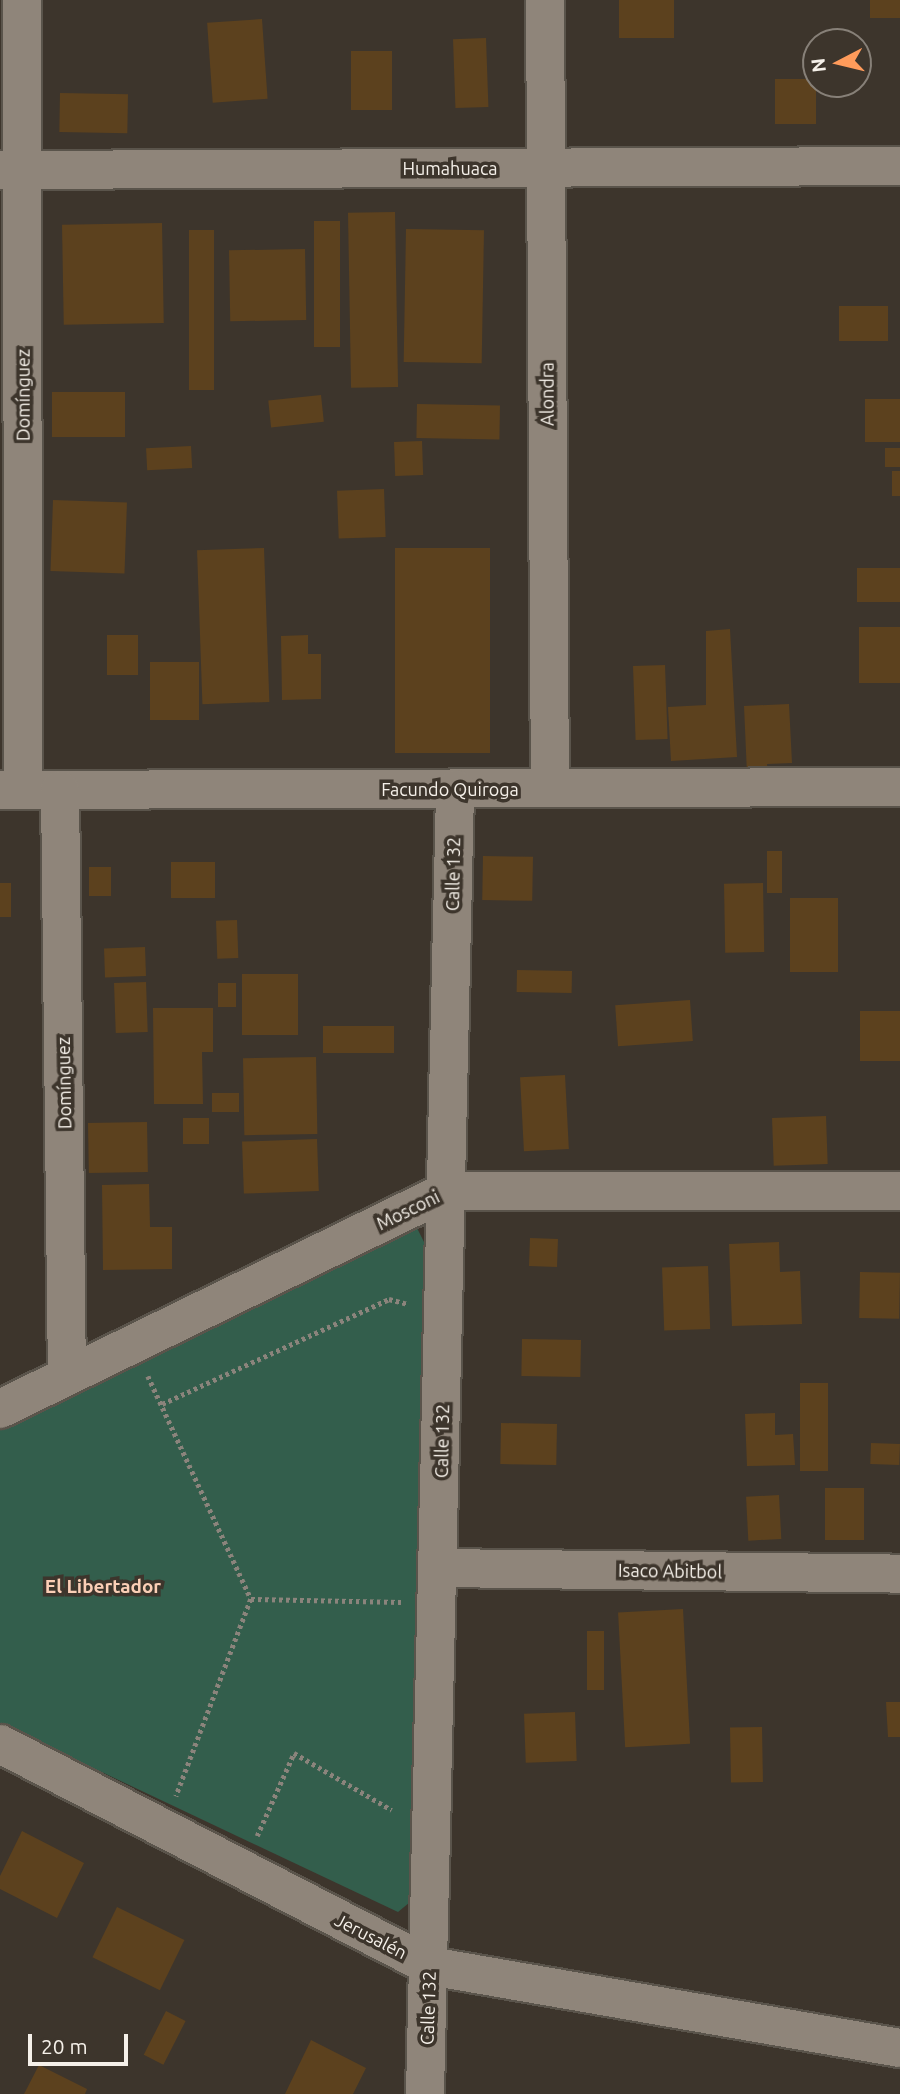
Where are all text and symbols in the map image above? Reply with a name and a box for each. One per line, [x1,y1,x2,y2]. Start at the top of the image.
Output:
north arrow [802,28,872,98]
text: N [806,57,830,74]
street label: Humahuaca [403,157,497,179]
street label: Domínguez [12,349,34,441]
street label: Alondra [536,362,558,426]
street label: Facundo Quiroga [381,778,519,800]
street label: Calle 132 [442,837,464,911]
street label: Domínguez [52,1037,76,1129]
street label: Mosconi [373,1186,443,1234]
street label: Calle 132 [431,1404,453,1478]
street label: Isaco Abitbol [618,1559,722,1583]
district label: El Libertador [45,1576,161,1598]
street label: Jerusalén [331,1909,411,1963]
street label: Calle 132 [416,1971,440,2045]
scale bar [32,2021,131,2064]
text: 20 m [41,2034,88,2058]

